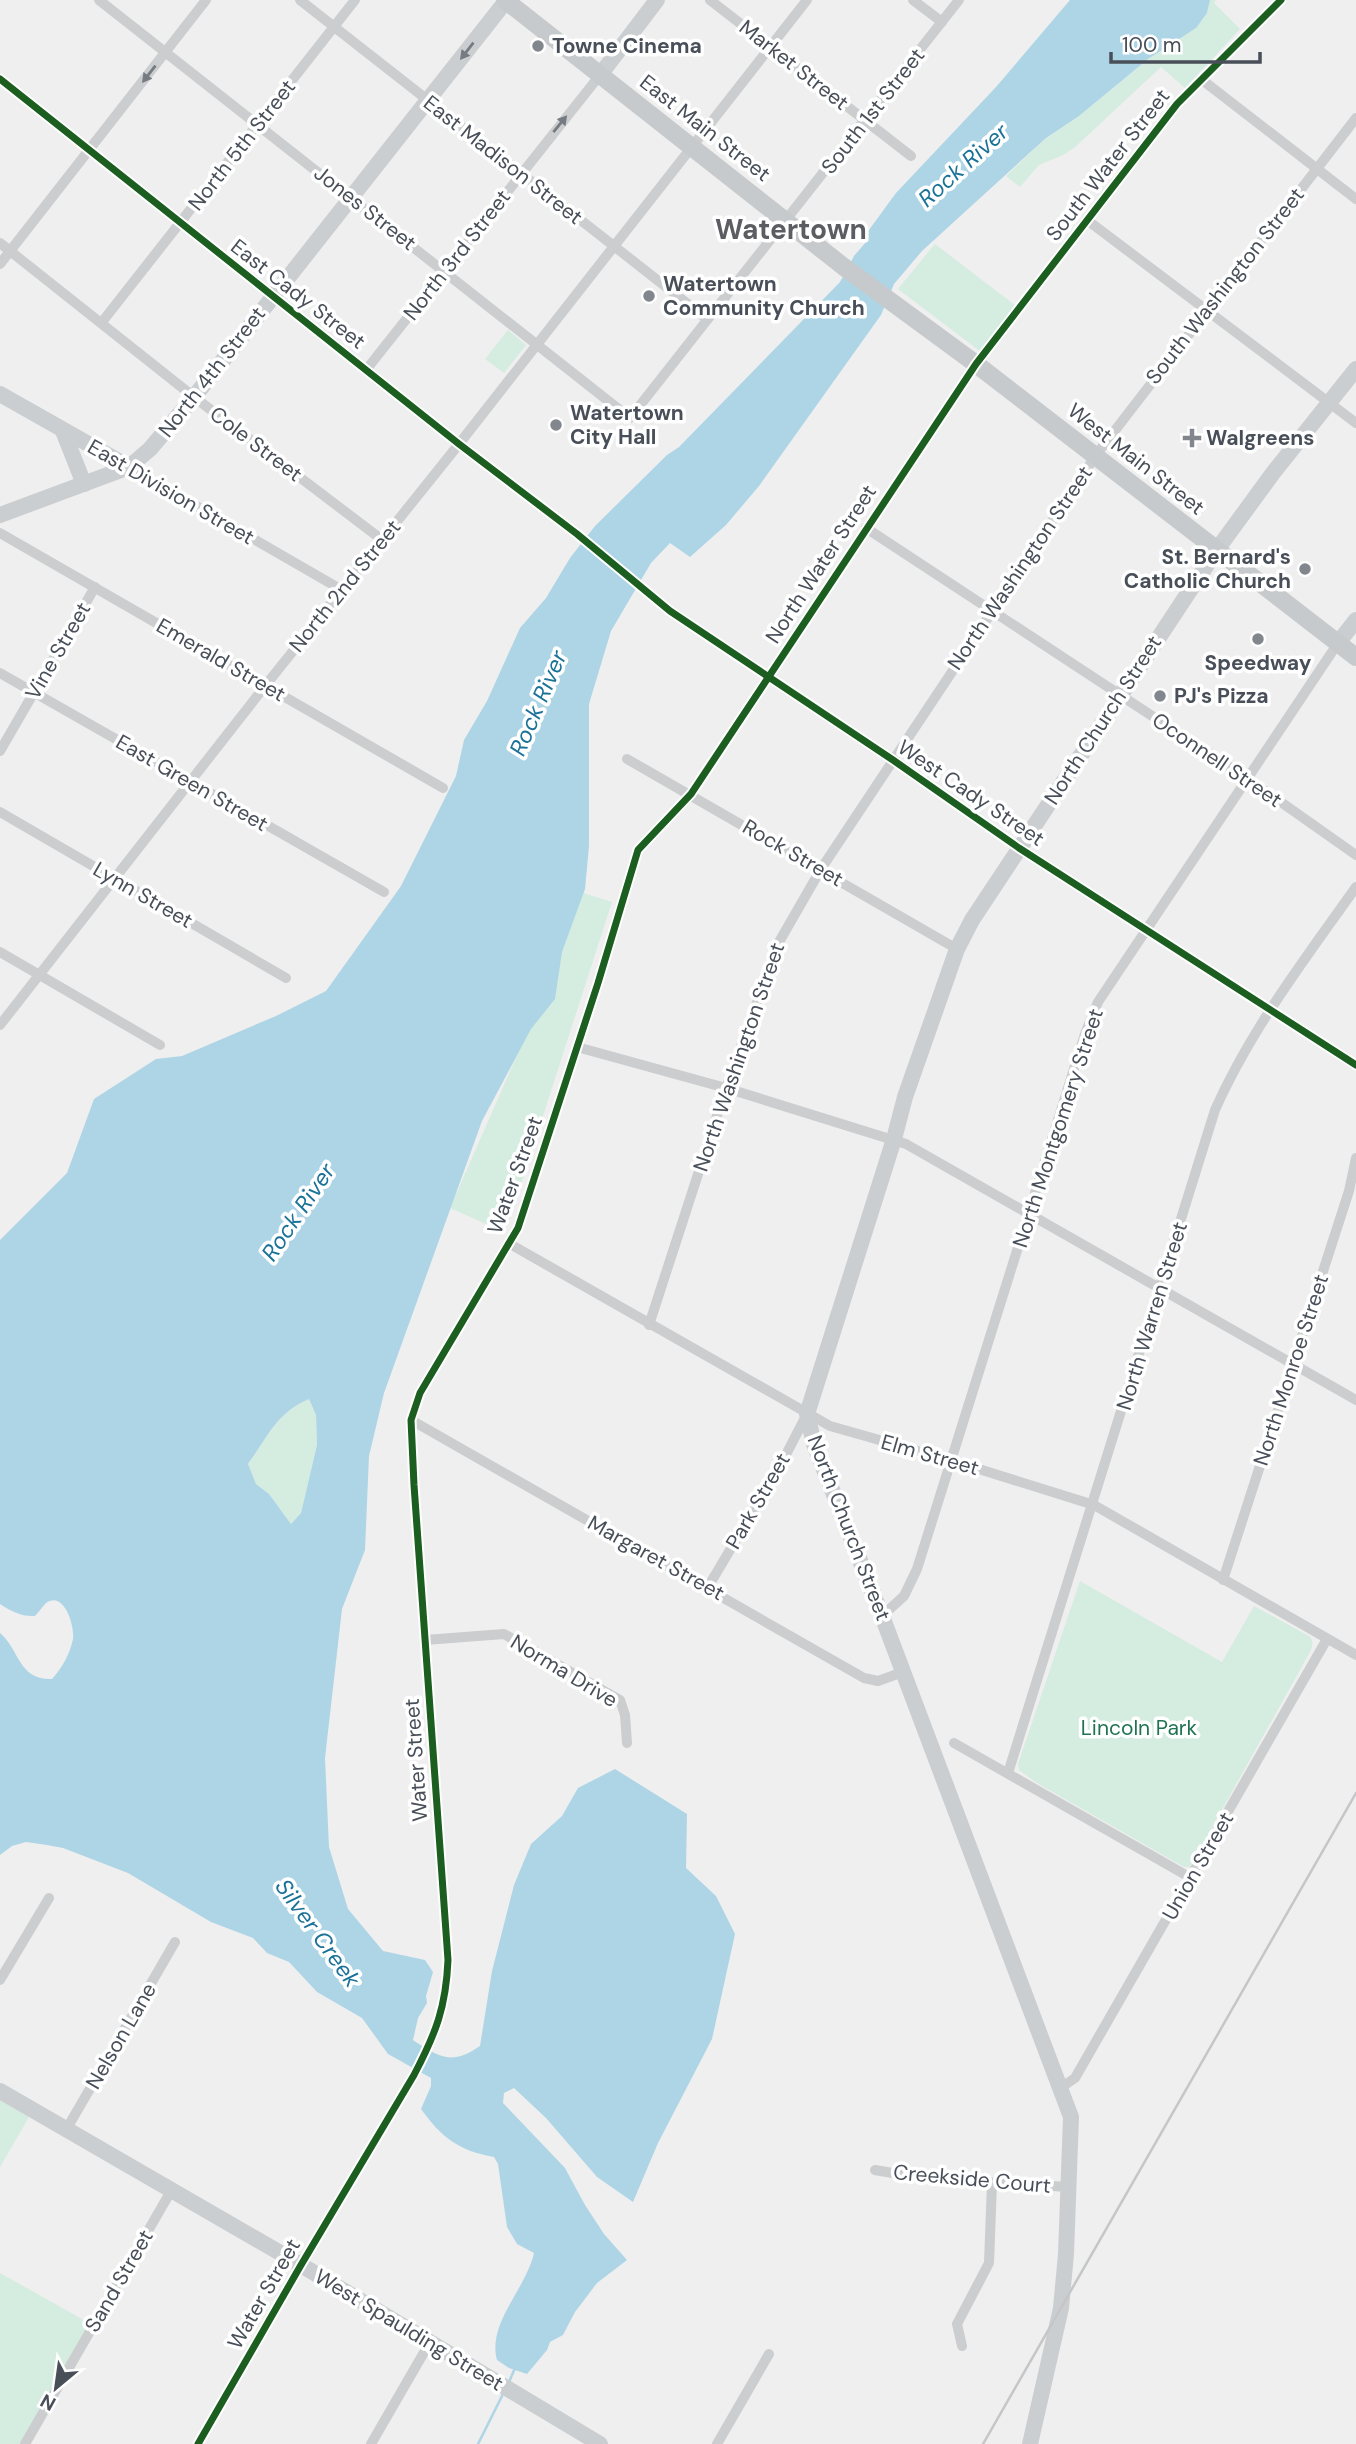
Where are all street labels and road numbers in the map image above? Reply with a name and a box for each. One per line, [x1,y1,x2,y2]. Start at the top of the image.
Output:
street label: Market Street [734,13,854,117]
street label: South 1st Street [815,42,931,180]
street label: East Main Street [634,68,776,188]
street label: North 5th Street [182,74,302,216]
street label: South Water Street [1040,83,1176,247]
street label: East Madison Street [418,89,588,231]
street label: Jones Street [308,159,422,257]
street label: South Washington Street [1139,182,1311,390]
street label: North 3rd Street [397,184,517,326]
street label: East Cady Street [225,233,371,355]
street label: North 4th Street [152,301,272,443]
street label: West Main Street [1062,397,1210,521]
street label: Cole Street [204,400,308,488]
street label: East Division Street [83,433,259,551]
street label: North Washington Street [941,461,1099,675]
street label: North Water Street [759,479,883,649]
street label: North 2nd Street [283,514,407,658]
street label: Vine Street [19,597,97,705]
street label: Emerald Street [151,612,291,708]
street label: North Church Street [1038,630,1168,810]
street label: Oconnell Street [1146,706,1288,814]
street label: East Green Street [111,728,273,838]
street label: West Cady Street [892,733,1050,853]
street label: Rock Street [738,813,848,893]
street label: Lynn Street [88,855,198,935]
street label: North Washington Street [687,939,791,1175]
street label: North Montgomery Street [1006,1005,1110,1251]
street label: Water Street [481,1112,549,1238]
street label: North Warren Street [1110,1218,1194,1414]
street label: North Monroe Street [1247,1271,1335,1469]
street label: Elm Street [878,1428,982,1482]
street label: North Church Street [801,1431,897,1625]
street label: Park Street [719,1448,797,1554]
street label: Margaret Street [583,1509,729,1607]
street label: Norma Drive [505,1628,623,1714]
street label: Water Street [398,1698,434,1822]
street label: Union Street [1156,1807,1240,1925]
street label: Nelson Lane [79,1978,163,2094]
street label: Creekside Court [892,2158,1052,2200]
street label: Sand Street [78,2225,160,2337]
street label: Water Street [221,2234,307,2354]
street label: West Spaulding Street [309,2262,509,2398]

